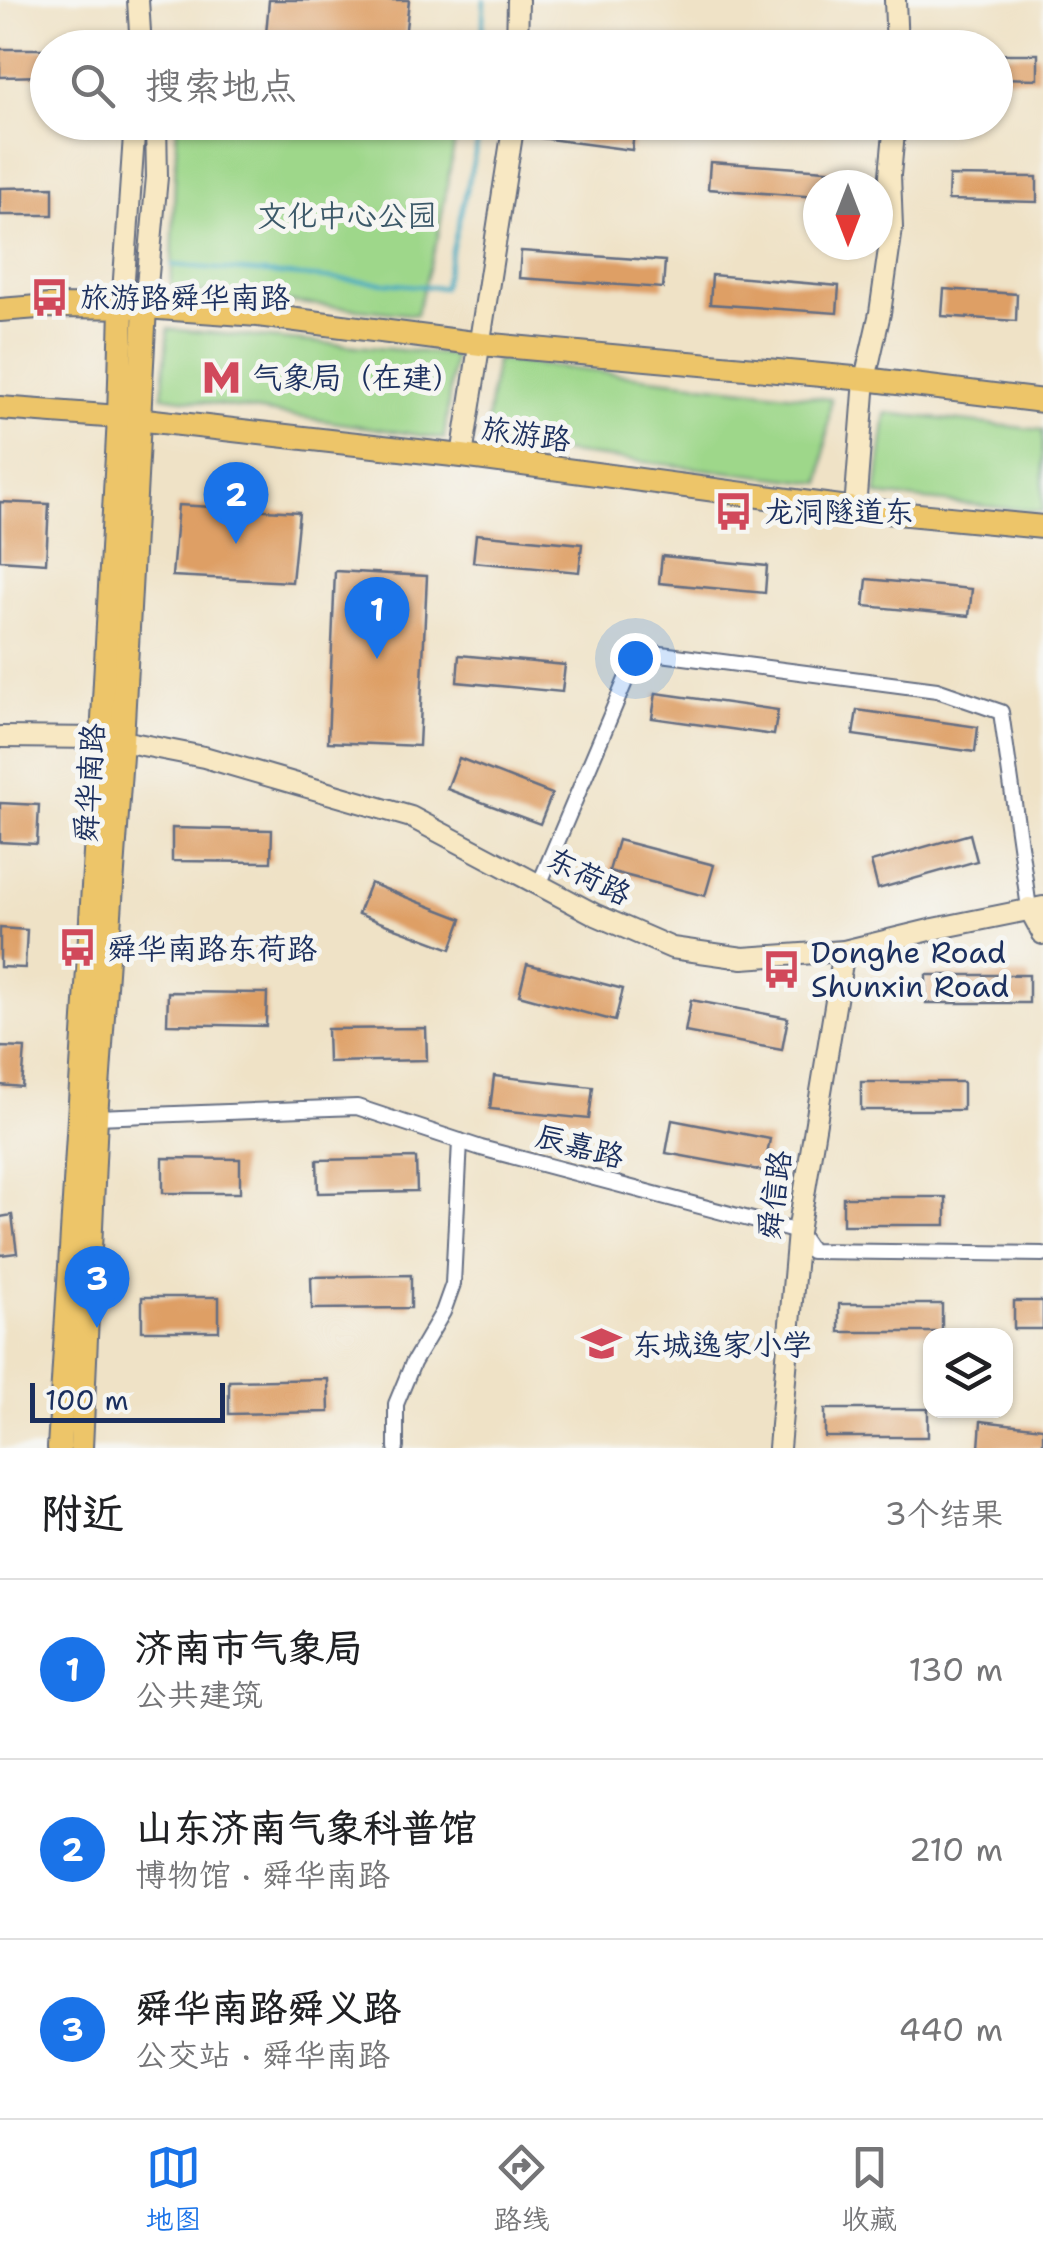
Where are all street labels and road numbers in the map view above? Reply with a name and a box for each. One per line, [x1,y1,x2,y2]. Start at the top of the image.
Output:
street label: 旅游路 [479,407,573,461]
street label: 舜华南路 [64,722,114,844]
street label: 东荷路 [540,837,638,915]
street label: 辰嘉路 [531,1115,629,1177]
street label: 舜信路 [747,1148,801,1242]

